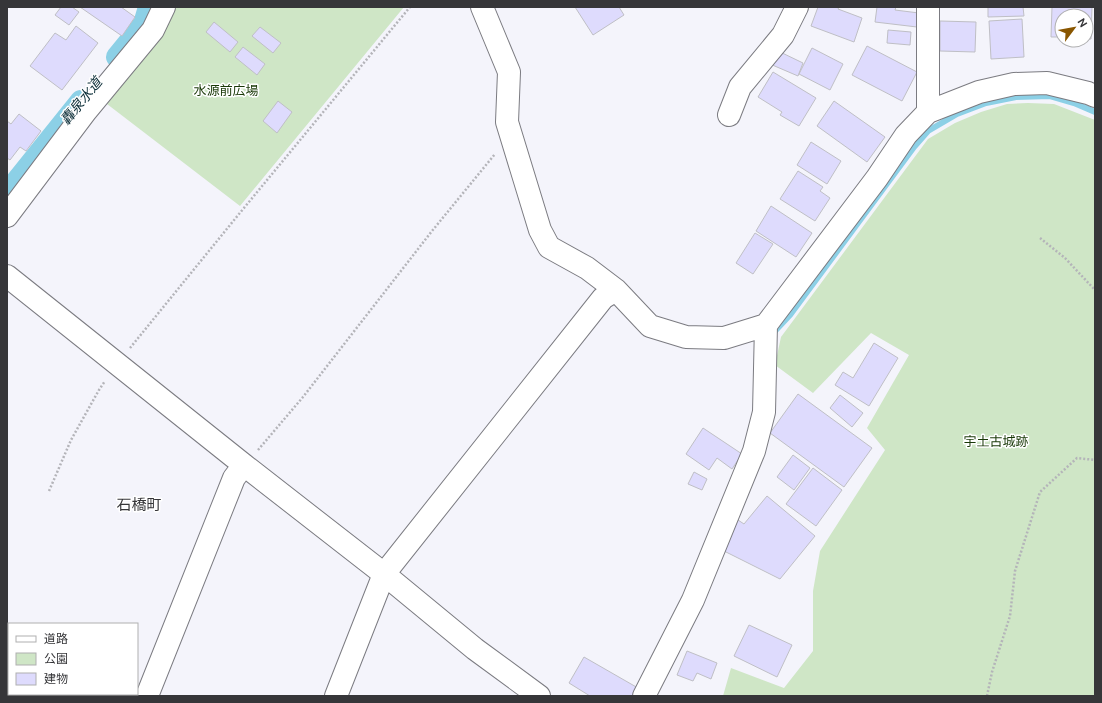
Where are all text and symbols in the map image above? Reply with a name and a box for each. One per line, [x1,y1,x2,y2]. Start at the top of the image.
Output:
north arrow [1054,8,1094,48]
text: N [1075,16,1090,29]
water label: 轟泉水道 [57,73,106,128]
park label: 水源前広場 [193,83,259,97]
park label: 宇土古城跡 [963,434,1029,448]
district label: 石橋町 [116,496,162,513]
legend [8,623,138,695]
text: 道路 [44,632,68,645]
text: 公園 [44,652,68,665]
text: 建物 [44,672,68,685]

